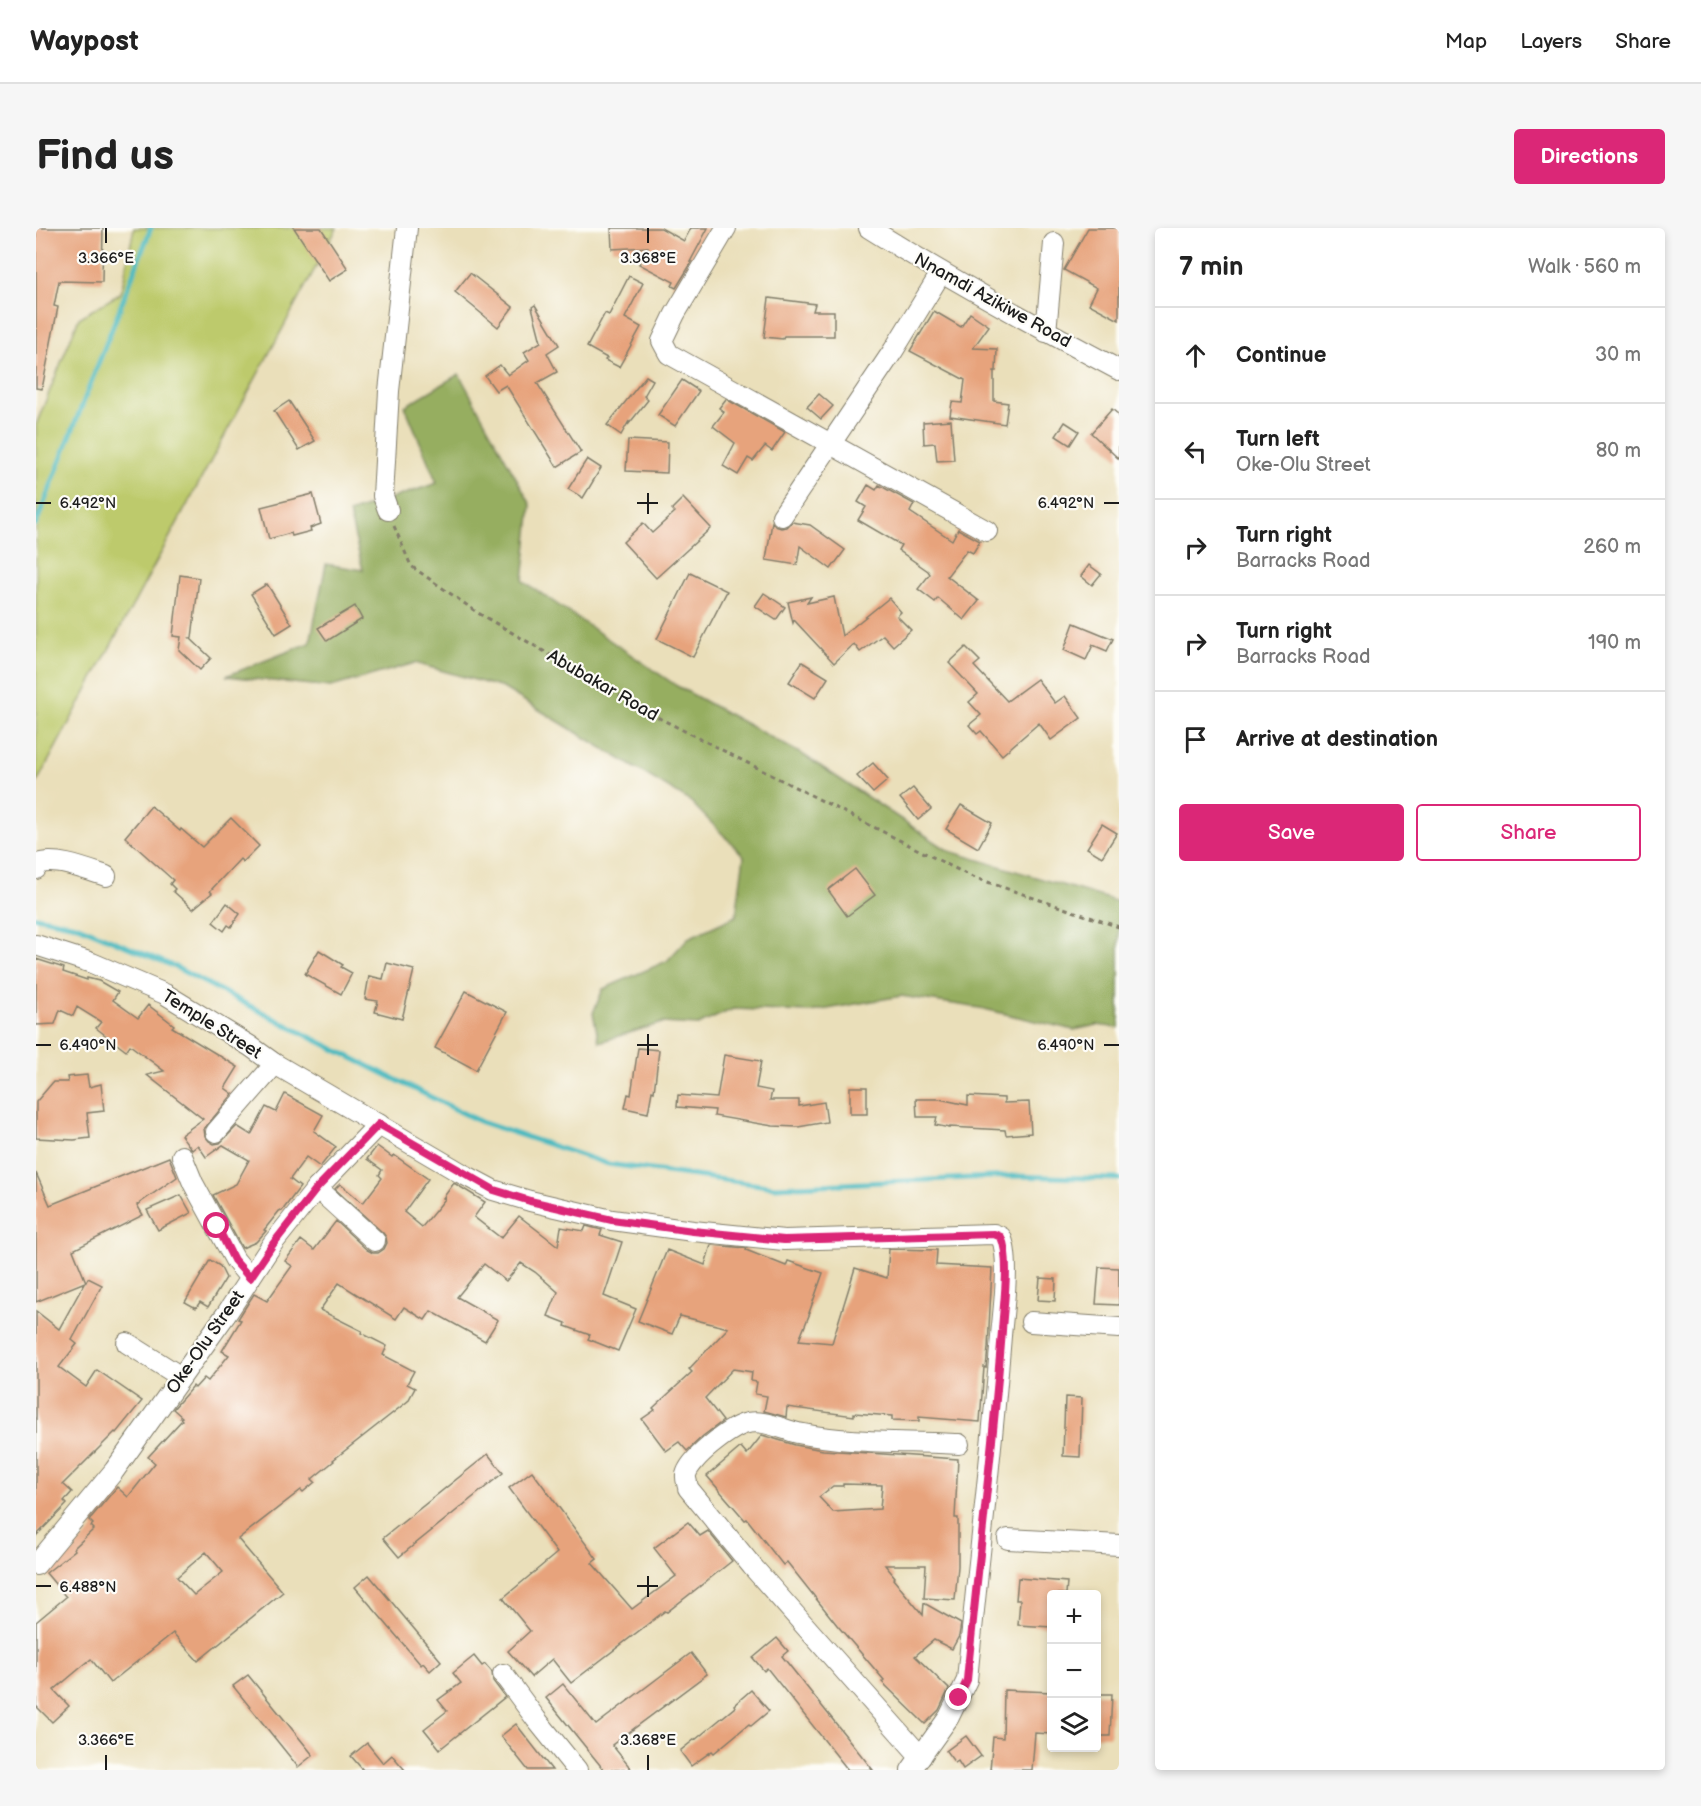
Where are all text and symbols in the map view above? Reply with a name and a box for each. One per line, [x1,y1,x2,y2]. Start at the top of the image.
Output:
text: Waypost [30,25,139,58]
text: Map [1445,29,1487,54]
text: Layers [1520,29,1582,54]
text: Share [1615,29,1671,54]
button: Directions [1514,129,1665,184]
text: Find us [36,131,174,182]
text: 3.366°E [78,249,134,268]
text: 3.368°E [620,249,676,268]
street label: Nnamdi Azikiwe Road [911,249,1075,352]
text: 7 min [1179,252,1243,283]
text: Walk · 560 m [1528,255,1641,279]
icon: ahead [1179,339,1212,372]
text: Continue [1236,342,1326,369]
text: 30 m [1595,343,1641,367]
text: Turn left [1236,426,1320,453]
icon: left [1179,435,1212,468]
text: 80 m [1596,439,1641,463]
text: Oke-Olu Street [1236,453,1371,477]
text: 6.492°N [60,494,116,513]
text: 6.492°N [1038,494,1094,513]
text: Turn right [1236,522,1332,549]
icon: right [1179,531,1212,564]
text: 260 m [1583,535,1641,559]
text: Barracks Road [1236,549,1370,573]
text: Turn right [1236,618,1332,645]
icon: right [1179,627,1212,660]
text: 190 m [1588,631,1641,655]
street label: Abubakar Road [543,645,662,726]
text: Barracks Road [1236,645,1370,669]
icon: arrive [1179,723,1212,756]
text: Arrive at destination [1236,726,1438,753]
button: Save [1179,804,1404,861]
button: Share [1416,804,1641,861]
street label: Temple Street [158,985,266,1064]
text: 6.490°N [60,1036,116,1055]
text: 6.490°N [1038,1036,1094,1055]
route start [203,1212,229,1238]
street label: Oke-Olu Street [162,1286,249,1398]
text: 6.488°N [60,1578,116,1597]
map controls [1047,1590,1101,1752]
button: + [1047,1590,1101,1644]
button: − [1047,1644,1101,1698]
route end [945,1684,971,1710]
button: layers [1047,1698,1101,1752]
text: 3.366°E [78,1731,134,1750]
text: 3.368°E [620,1731,676,1750]

